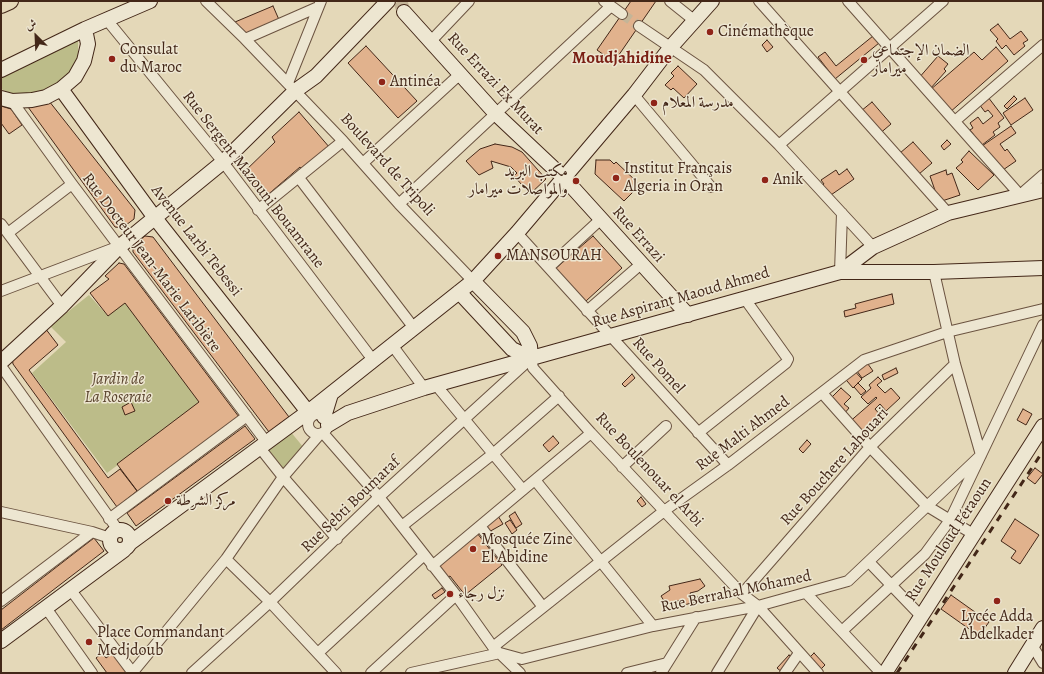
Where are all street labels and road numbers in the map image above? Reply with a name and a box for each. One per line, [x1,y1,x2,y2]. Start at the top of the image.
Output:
street label: Rue Errazi Ex Murat [443,29,547,139]
street label: Rue Sergent Mazouni Bouamrane [178,88,328,272]
street label: Boulevard de Tripoli [336,110,438,220]
street label: Rue Docteur Jean-Marie Laribière [77,170,225,356]
street label: Avenue Larbi Tebessi [147,182,245,300]
street label: Rue Errazi [608,203,668,267]
street label: Rue Aspirant Maoud Ahmed [590,263,772,333]
street label: Rue Pomel [628,334,688,398]
street label: Rue Malti Ahmed [692,392,794,476]
street label: Rue Bouchere Lahouari [777,404,893,530]
street label: Rue Boulenouar el Arbi [591,409,707,531]
street label: Rue Sebti Boumaraf [298,453,404,557]
street label: Rue Mouloud Féraoun [902,474,996,606]
street label: Rue Berrahal Mohamed [659,567,813,617]

